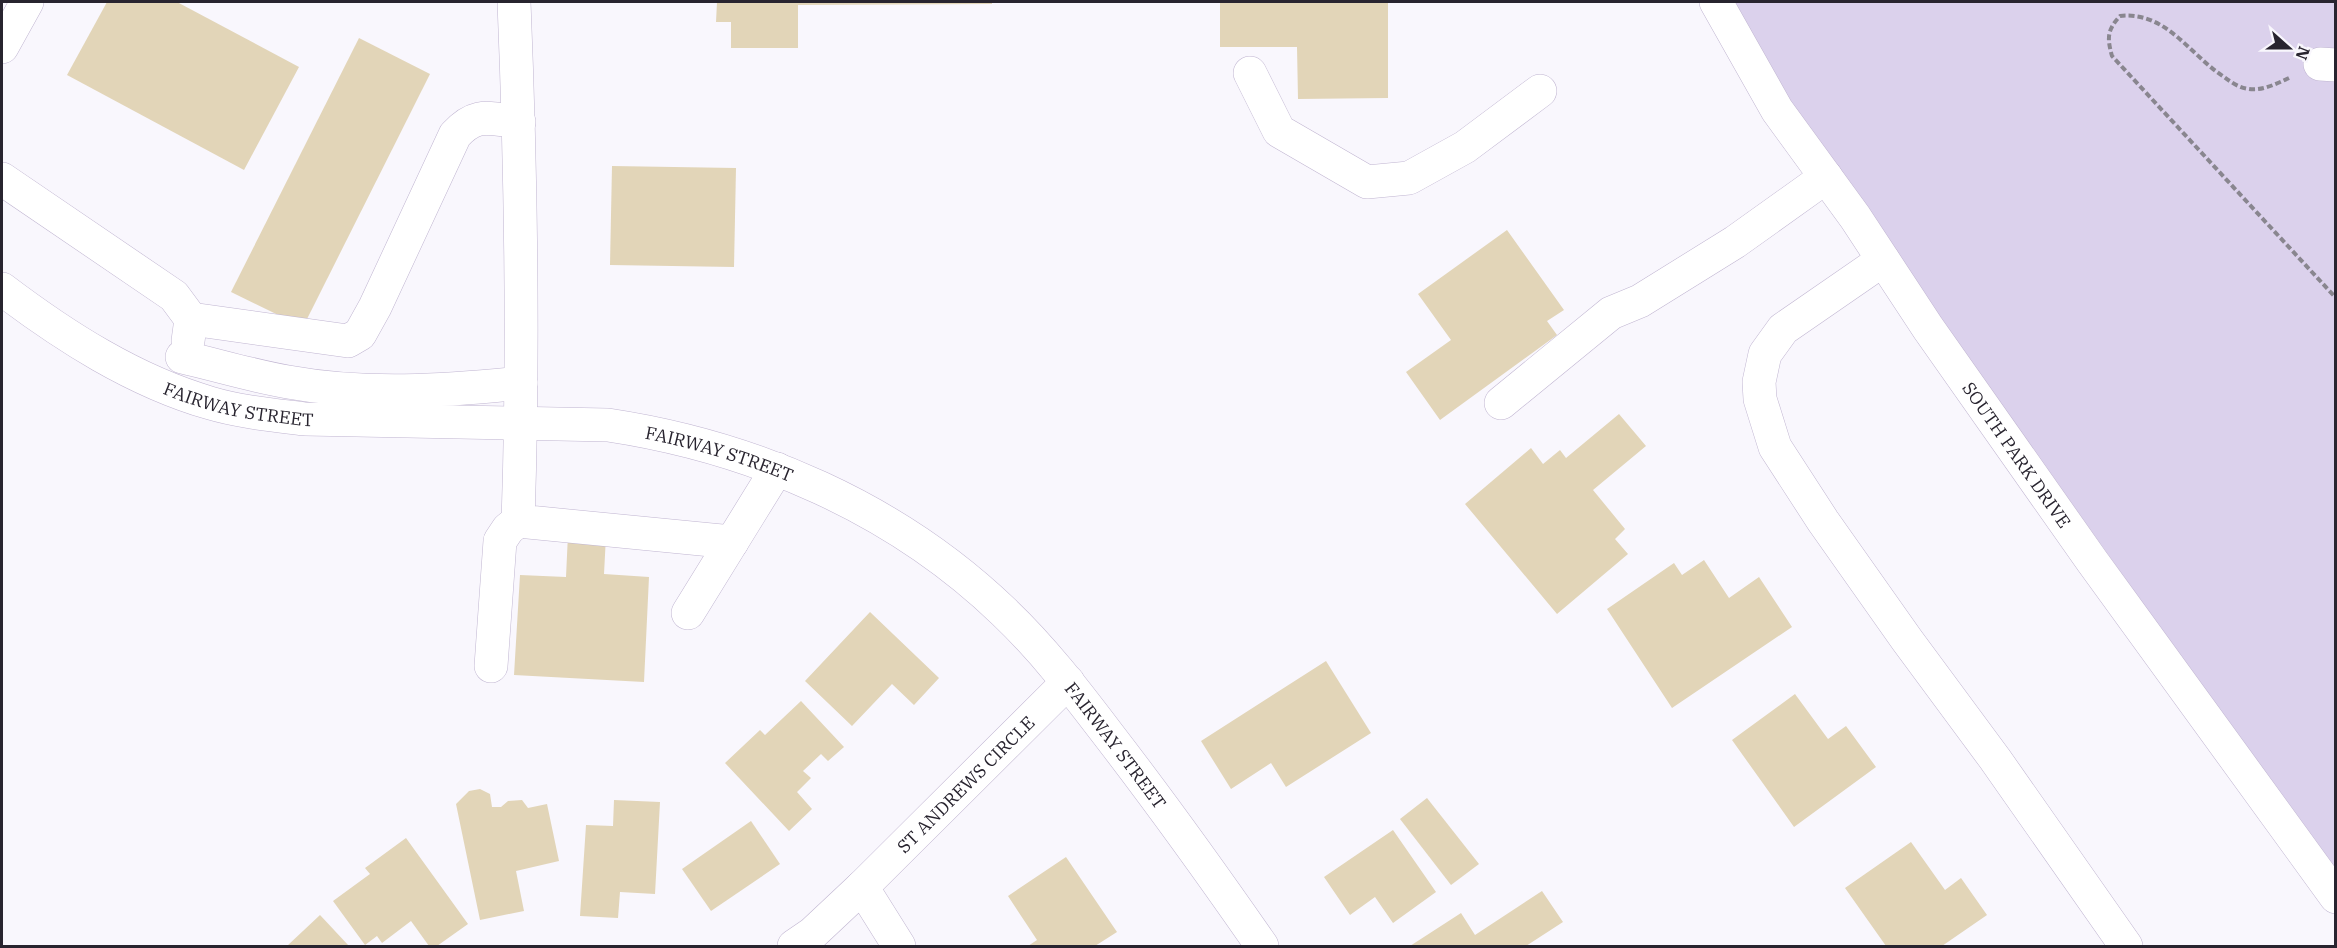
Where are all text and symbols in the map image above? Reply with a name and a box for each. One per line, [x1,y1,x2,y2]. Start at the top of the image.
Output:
north arrow [2259,18,2319,78]
text: N [2291,44,2315,63]
street label: FAIRWAY STREET [160,376,314,431]
street label: SOUTH PARK DRIVE [1958,377,2076,532]
street label: FAIRWAY STREET [643,420,797,486]
street label: FAIRWAY STREET [1060,677,1172,813]
street label: ST ANDREWS CIRCLE [892,711,1039,857]

